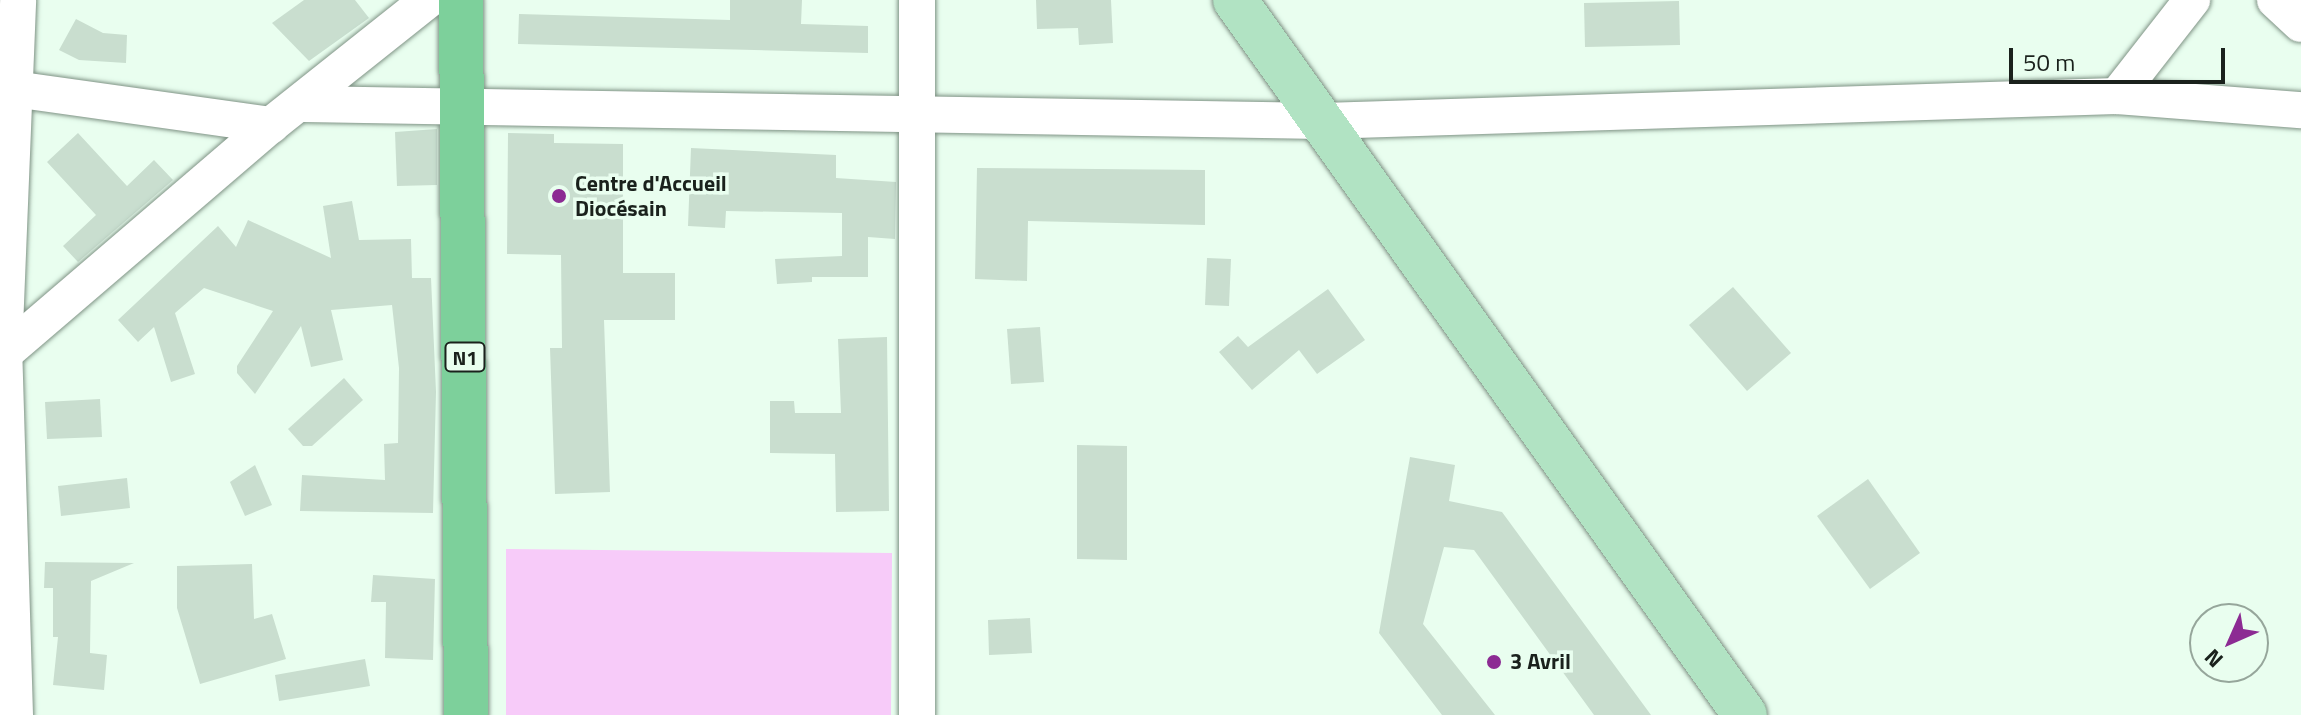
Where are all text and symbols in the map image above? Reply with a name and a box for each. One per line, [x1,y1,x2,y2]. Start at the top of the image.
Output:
scale bar [2013,32,2229,82]
text: 50 m [2023,44,2075,80]
place label: Centre d'Accueil Diocésain [575,170,727,222]
marker: Centre d'Accueil Diocésain [550,187,568,205]
road number: N1 [443,341,487,373]
north arrow [2189,603,2269,683]
text: N [2196,641,2231,676]
place label: 3 Avril [1510,649,1571,675]
marker: 3 Avril [1485,653,1503,671]

